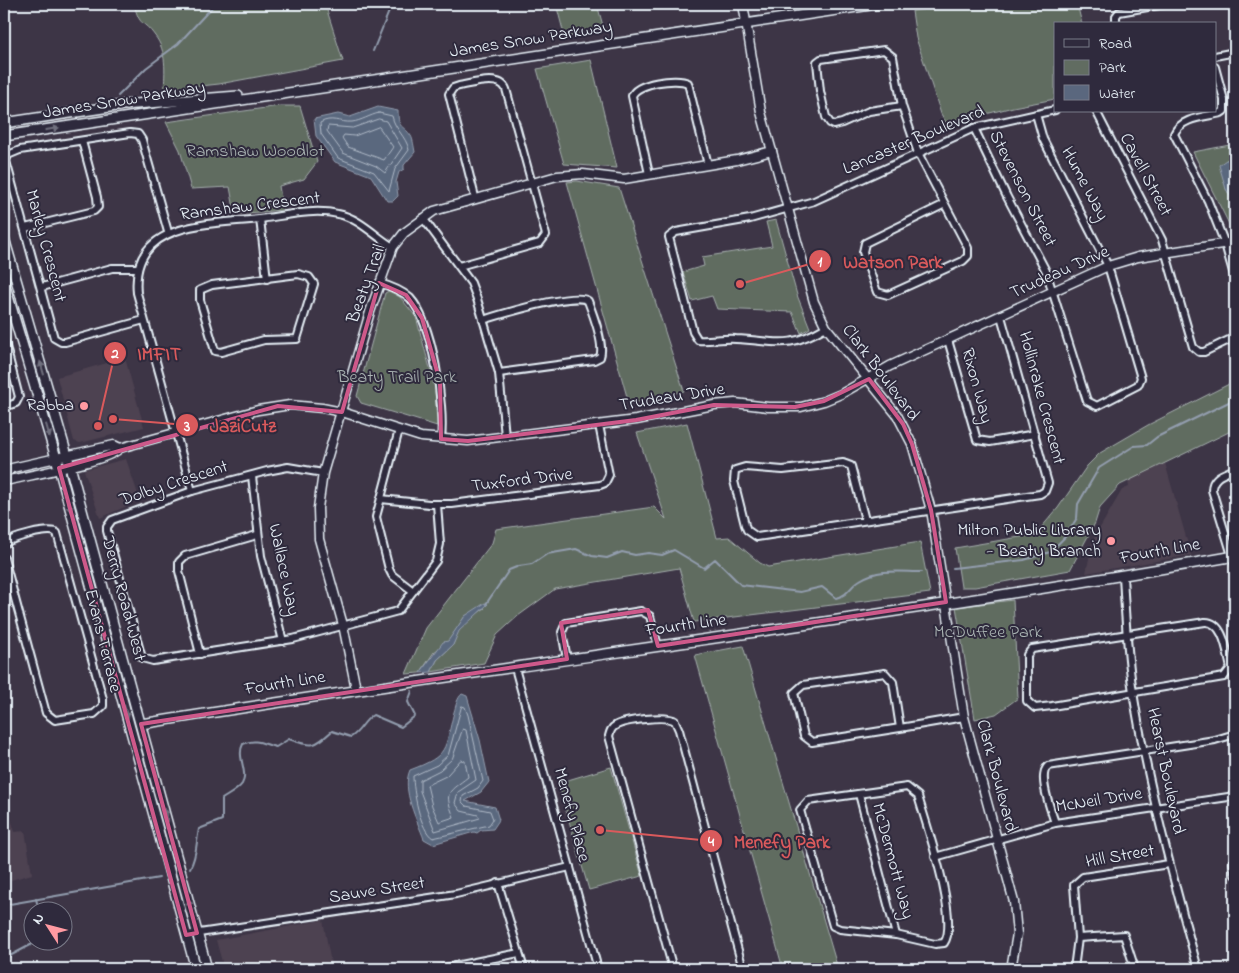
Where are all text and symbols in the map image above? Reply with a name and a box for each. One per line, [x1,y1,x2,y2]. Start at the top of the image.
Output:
street label: James Snow Parkway [448,14,614,66]
legend [1054,22,1216,112]
text: Road [1099,33,1132,55]
text: Park [1099,57,1127,79]
street label: James Snow Parkway [41,75,207,127]
text: Water [1099,83,1135,105]
street label: Lancaster Boulevard [839,99,989,183]
one-way arrow [44,125,60,133]
street label: Stevenson Street [982,126,1062,252]
street label: Cavell Street [1112,129,1178,221]
park label: Ramshaw Woodlot [186,139,324,165]
street label: Hume Way [1054,142,1114,226]
street label: Ramshaw Crescent [178,186,322,228]
street label: Marley Crescent [17,187,73,305]
street label: Trudeau Drive [1006,239,1115,307]
street label: Beaty Trail [340,241,393,328]
callout: Watson Park [808,244,952,278]
text: Watson Park [843,250,943,277]
text: 1 [818,251,823,273]
street label: Clark Boulevard [835,319,925,427]
street label: Hollinrake Crescent [1011,329,1071,467]
callout: IMFIT [102,336,191,370]
text: IMFIT [137,342,181,369]
text: 2 [110,343,119,365]
street label: Rixon Way [953,345,999,427]
one-way arrow [38,361,46,376]
park label: Beaty Trail Park [336,365,457,391]
street label: Trudeau Drive [617,377,727,419]
place label: Rabba [26,393,74,419]
marker: Rabba [78,400,90,412]
callout: JaziCutz [175,408,286,442]
text: JaziCutz [210,414,277,441]
text: 3 [183,416,190,438]
one-way arrow [44,423,52,438]
street label: Dolby Crescent [115,454,232,514]
street label: Tuxford Drive [470,462,575,500]
one-way arrow [65,498,73,513]
place label: Milton Public Library - Beaty Branch [957,518,1101,565]
street label: Wallace Way [261,521,305,619]
street label: Fourth Line [1117,532,1203,572]
street label: Derry Road West [94,533,152,664]
marker: Milton Public Library - Beaty Branch [1105,535,1117,547]
street label: Evans Terrace [77,587,128,696]
street label: Fourth Line [643,607,729,645]
park label: McDuffee Park [934,620,1042,646]
street label: Fourth Line [242,665,328,703]
one-way arrow [122,705,130,720]
street label: Hearst Boulevard [1139,705,1191,837]
street label: Clark Boulevard [968,717,1024,835]
street label: Menefy Place [546,765,596,866]
street label: McNeil Drive [1054,781,1145,821]
street label: McDermott Way [864,800,920,922]
one-way arrow [161,807,169,822]
callout: Menefy Park [699,824,840,858]
text: Menefy Park [734,830,831,859]
text: 4 [707,831,715,853]
street label: Hill Street [1083,838,1157,876]
street label: Sauve Street [327,871,427,911]
one-way arrow [186,899,194,914]
north arrow [22,900,72,950]
text: N [27,909,50,929]

